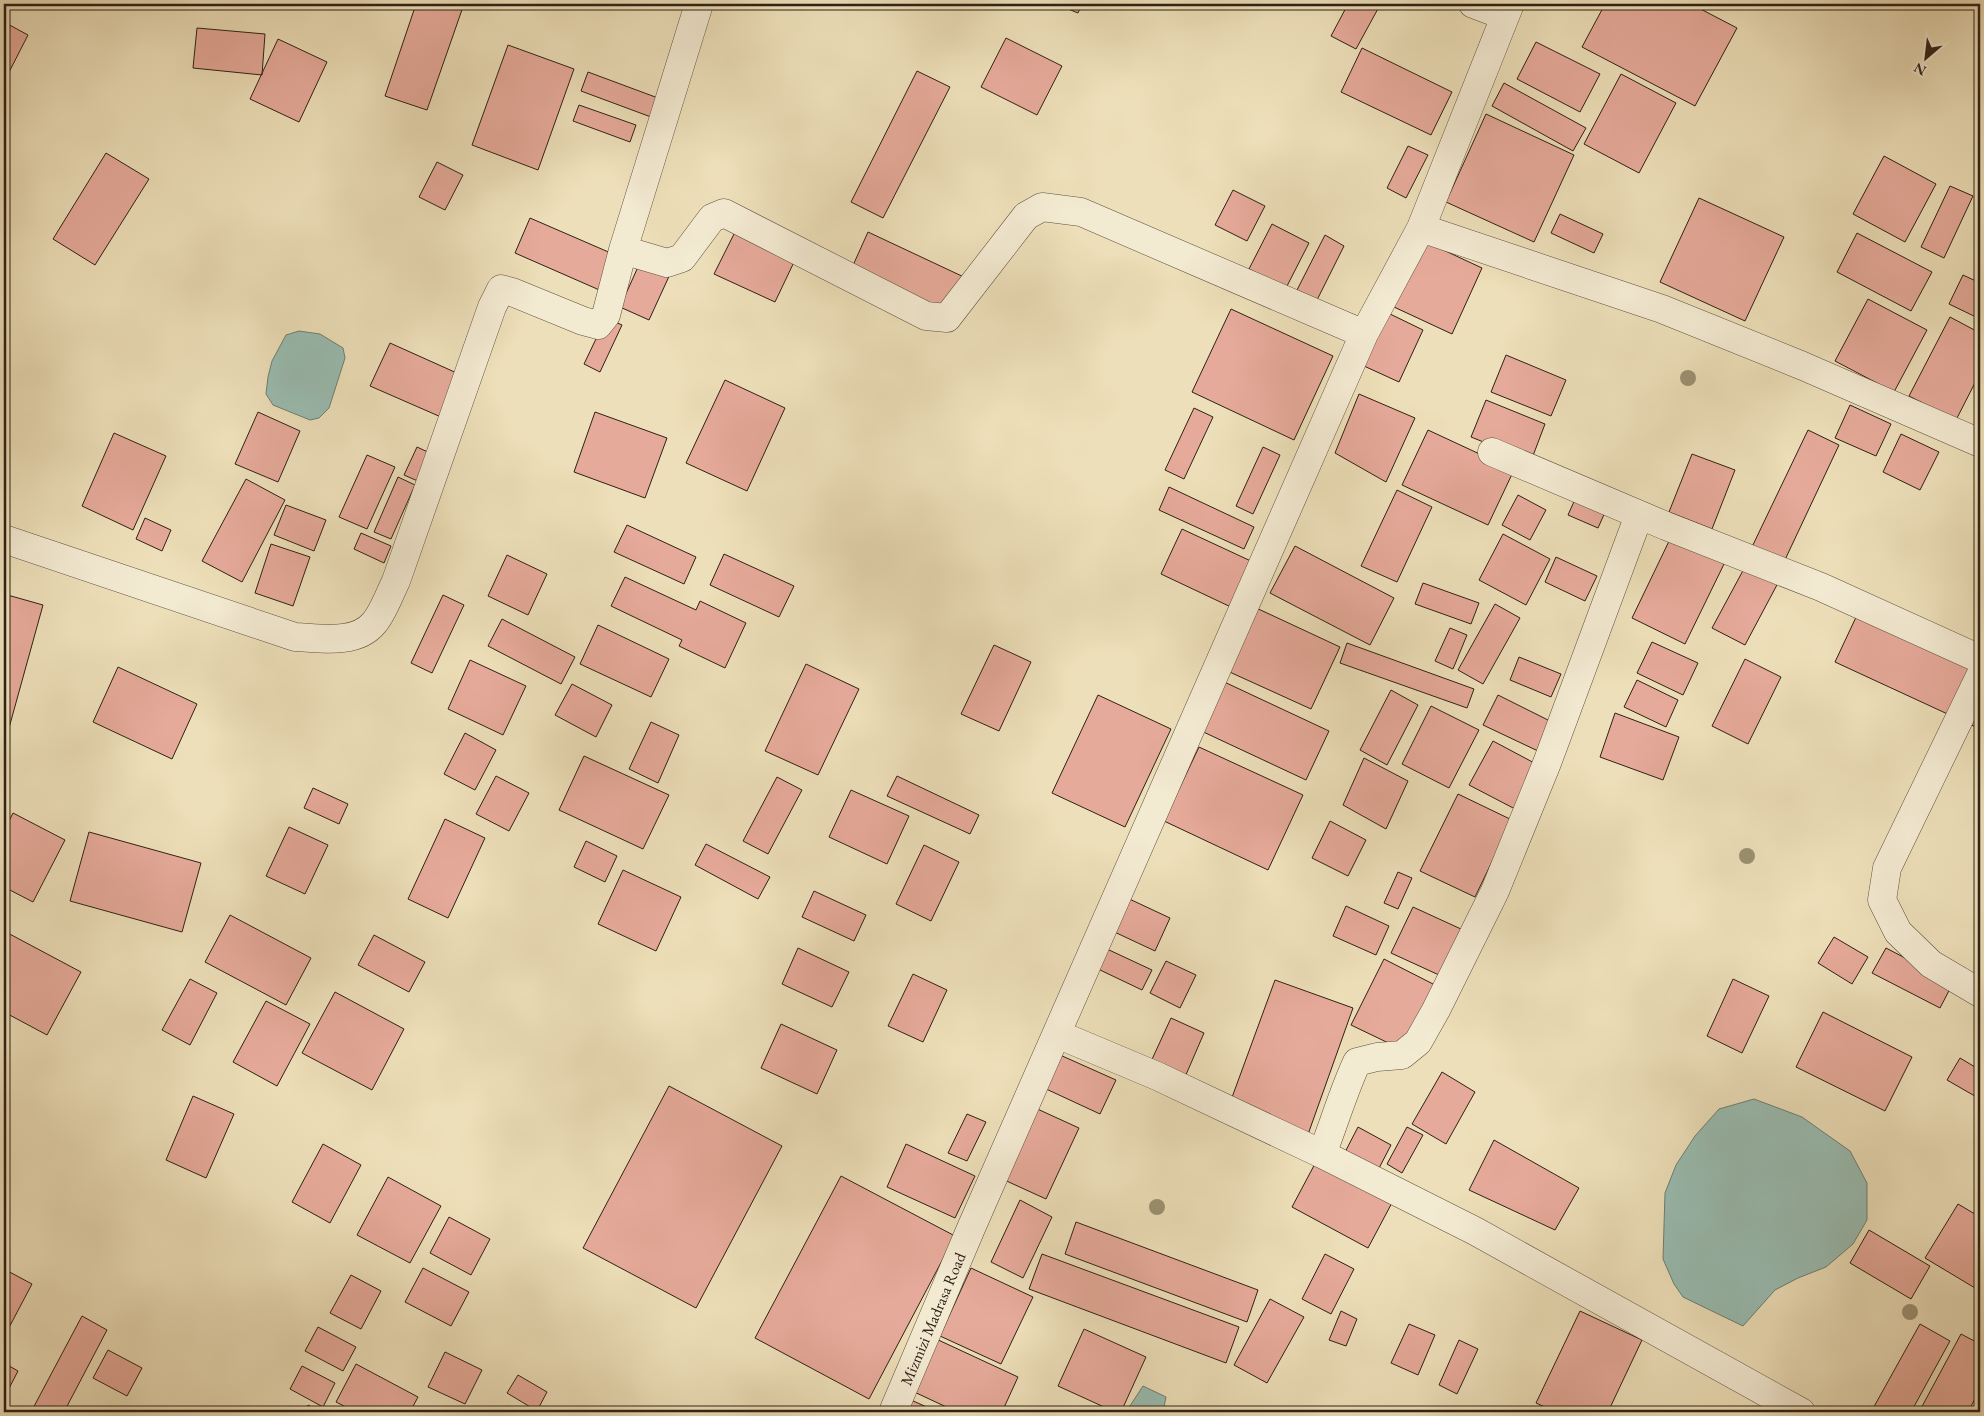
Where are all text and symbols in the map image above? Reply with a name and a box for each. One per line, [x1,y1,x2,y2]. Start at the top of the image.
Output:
north arrow [1902,32,1952,82]
text: N [1910,59,1929,80]
street label: Mizmizi Madrasa Road [896,1249,971,1389]

